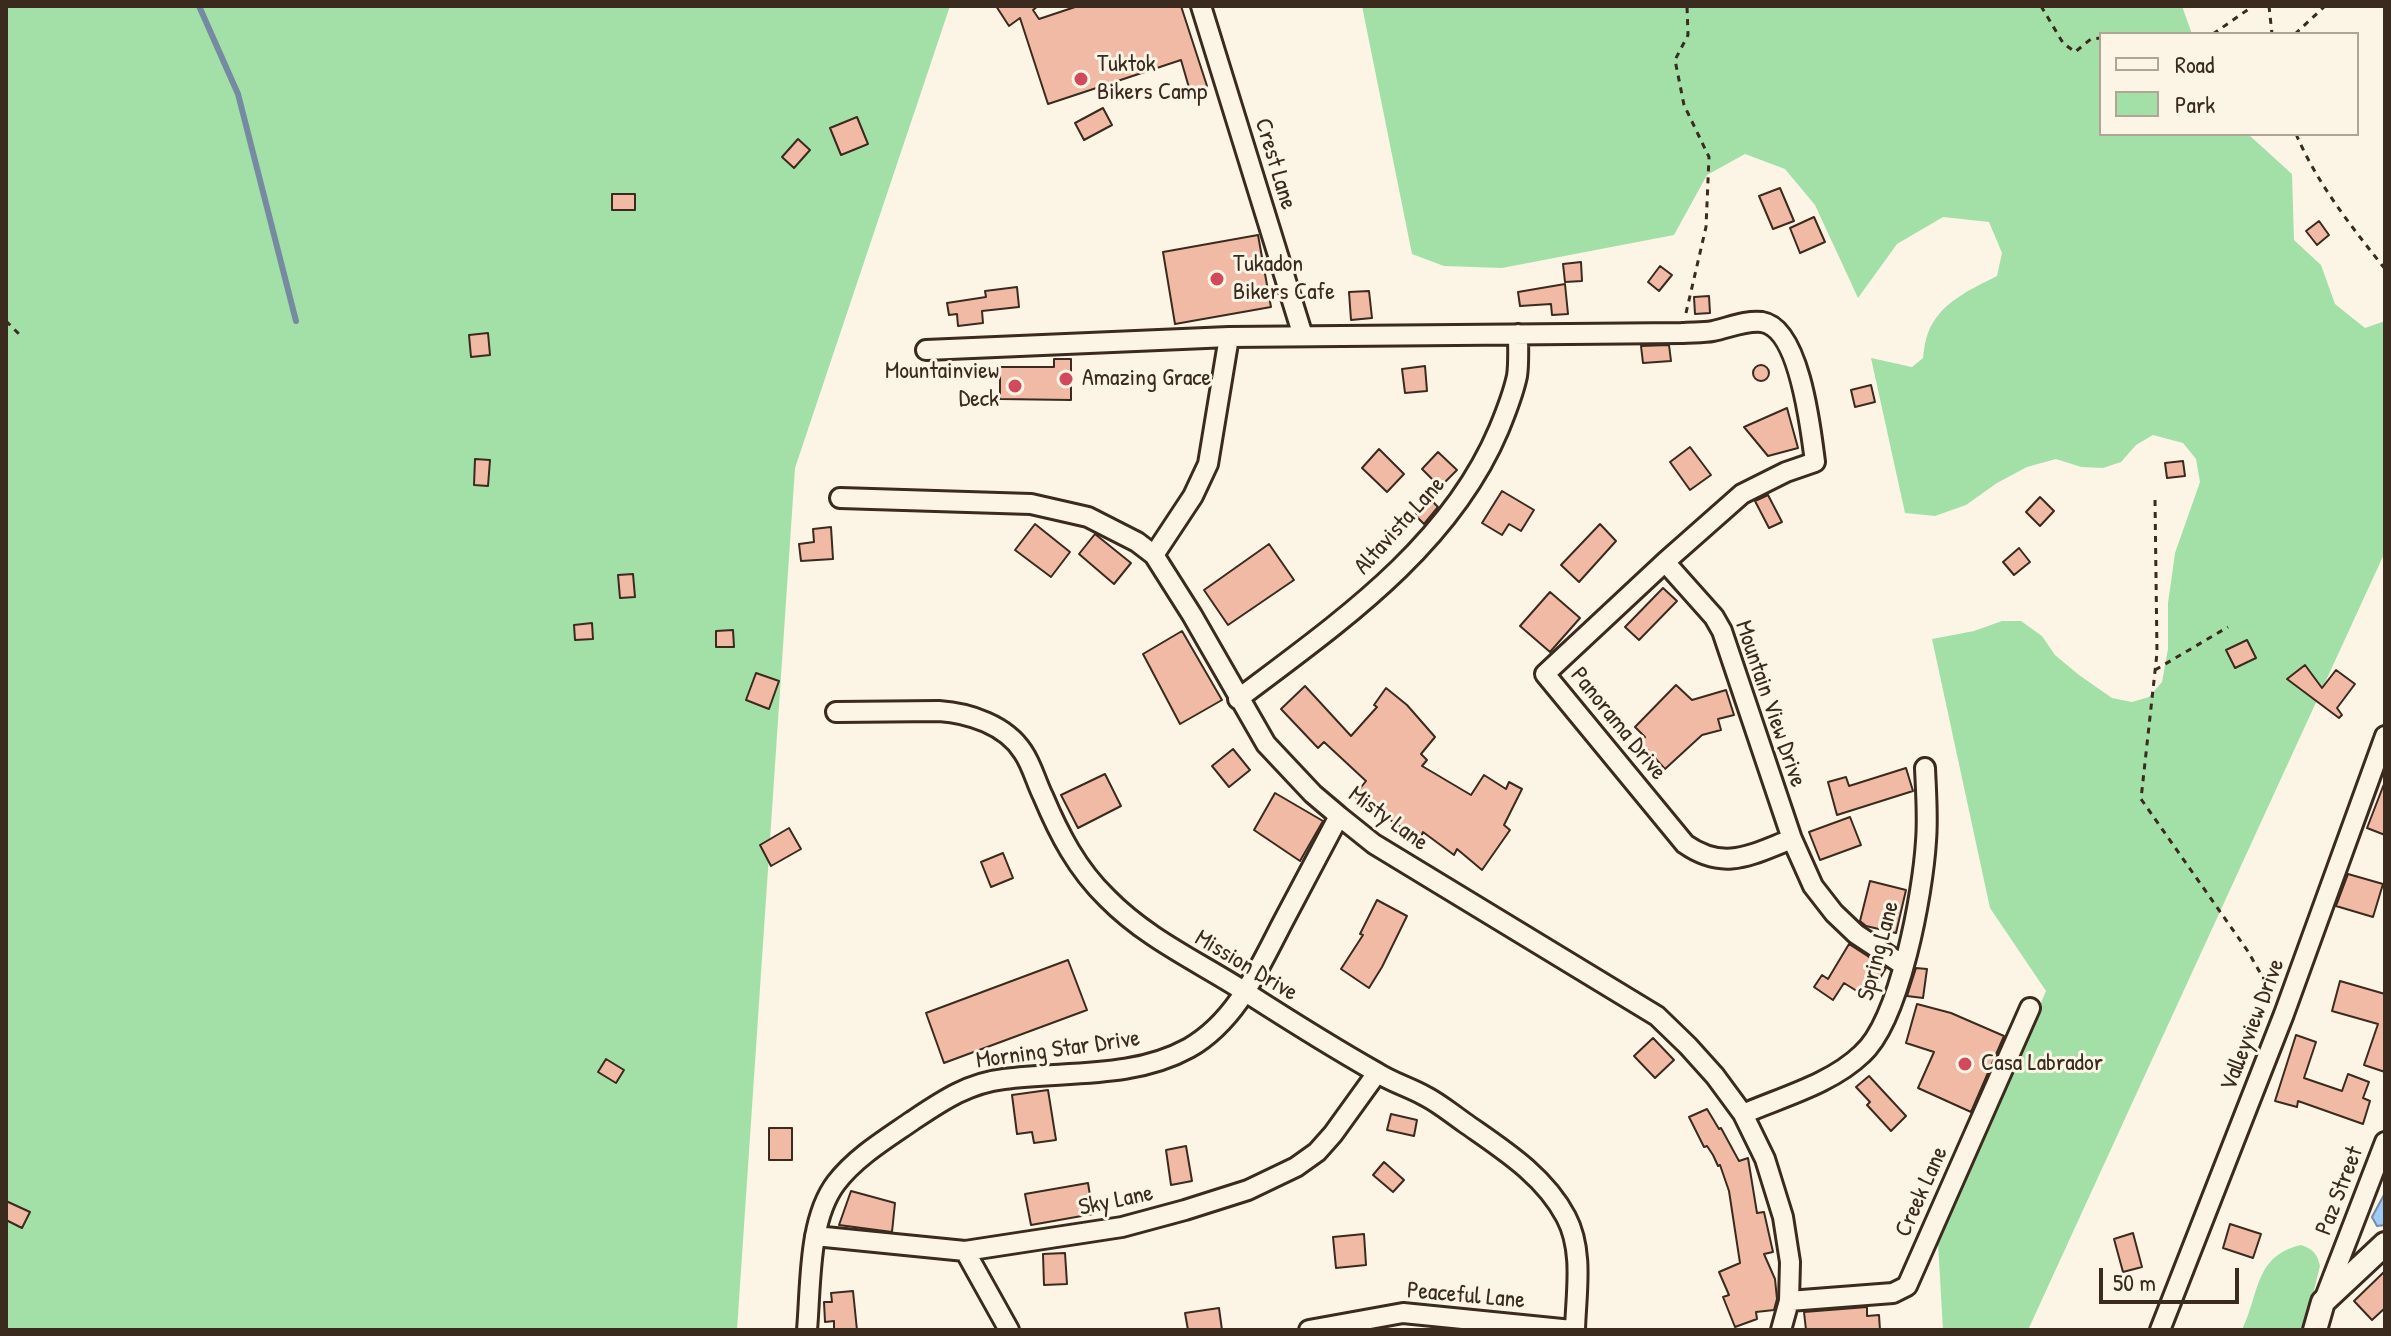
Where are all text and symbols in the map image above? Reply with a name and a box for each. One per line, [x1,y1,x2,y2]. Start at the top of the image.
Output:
legend [2099,32,2359,136]
text: Road [2175,48,2214,80]
place label: Tuktok Bikers Camp [1097,51,1207,107]
marker: Tuktok Bikers Camp [1072,70,1090,88]
text: Park [2175,88,2215,120]
street label: Crest Lane [1248,115,1302,213]
place label: Tukadon Bikers Cafe [1233,251,1335,307]
marker: Tukadon Bikers Cafe [1208,270,1226,288]
place label: Mountainview Deck [885,358,999,414]
place label: Amazing Grace [1082,365,1211,393]
marker: Amazing Grace [1057,370,1075,388]
marker: Mountainview Deck [1006,377,1024,395]
street label: Altavista Lane [1349,471,1451,581]
street label: Mountain View Drive [1728,617,1812,791]
street label: Panorama Drive [1564,662,1672,786]
street label: Misty Lane [1342,780,1434,858]
street label: Spring Lane [1852,898,1906,1004]
street label: Mission Drive [1189,924,1303,1008]
street label: Valleyview Drive [2215,955,2291,1095]
street label: Morning Star Drive [974,1024,1142,1076]
place label: Casa Labrador [1981,1050,2103,1078]
marker: Casa Labrador [1956,1055,1974,1073]
street label: Creek Lane [1889,1142,1955,1242]
street label: Paz Street [2310,1143,2370,1239]
street label: Sky Lane [1076,1179,1156,1223]
scale bar [2103,1252,2243,1302]
text: 50 m [2113,1266,2156,1298]
street label: Peaceful Lane [1406,1277,1526,1315]

